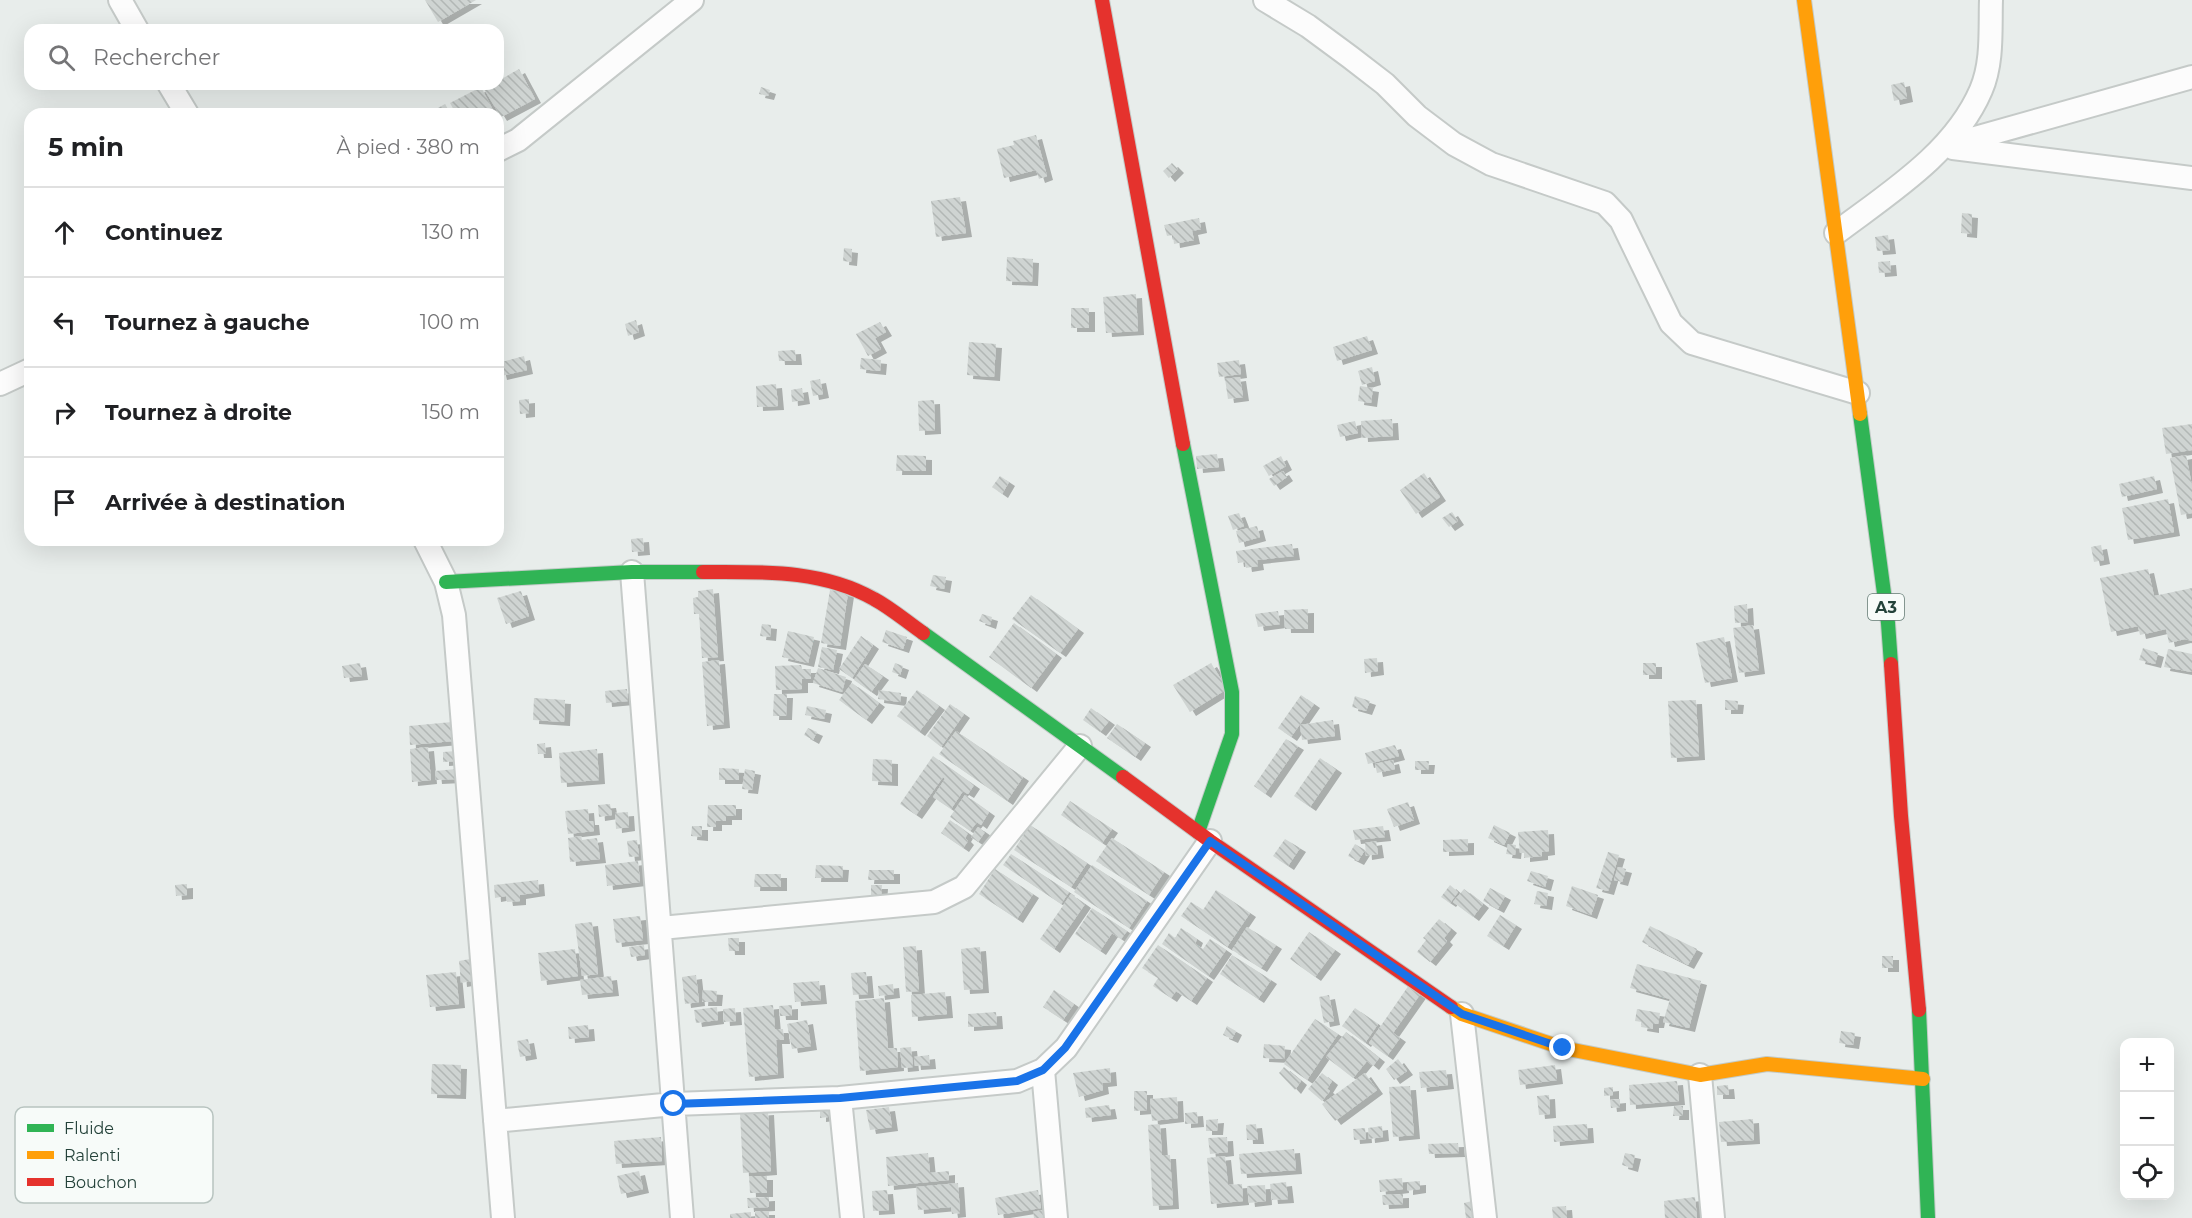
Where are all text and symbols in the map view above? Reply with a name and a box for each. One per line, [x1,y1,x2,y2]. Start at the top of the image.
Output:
search box [24,24,504,90]
icon: search [45,41,78,74]
text: Rechercher [93,44,220,71]
text: 5 min [48,131,124,163]
text: À pied · 380 m [337,135,480,159]
icon: ahead [48,216,81,249]
text: Continuez [105,219,222,246]
text: 130 m [422,220,480,244]
icon: left [48,306,81,339]
text: Tournez à gauche [105,309,310,336]
text: 100 m [420,310,480,334]
icon: right [48,396,81,429]
text: Tournez à droite [105,399,292,426]
text: 150 m [422,400,480,424]
icon: arrive [48,486,81,519]
text: Arrivée à destination [105,489,345,516]
road number: A3 [1868,594,1904,620]
route end [1549,1034,1575,1060]
map controls [2120,1038,2174,1200]
button: + [2120,1038,2174,1092]
route start [660,1090,686,1116]
button: − [2120,1092,2174,1146]
legend [15,1107,213,1203]
text: Fluide [64,1119,114,1138]
text: Ralenti [64,1146,121,1165]
button: locate [2120,1146,2174,1200]
text: Bouchon [64,1173,137,1192]

